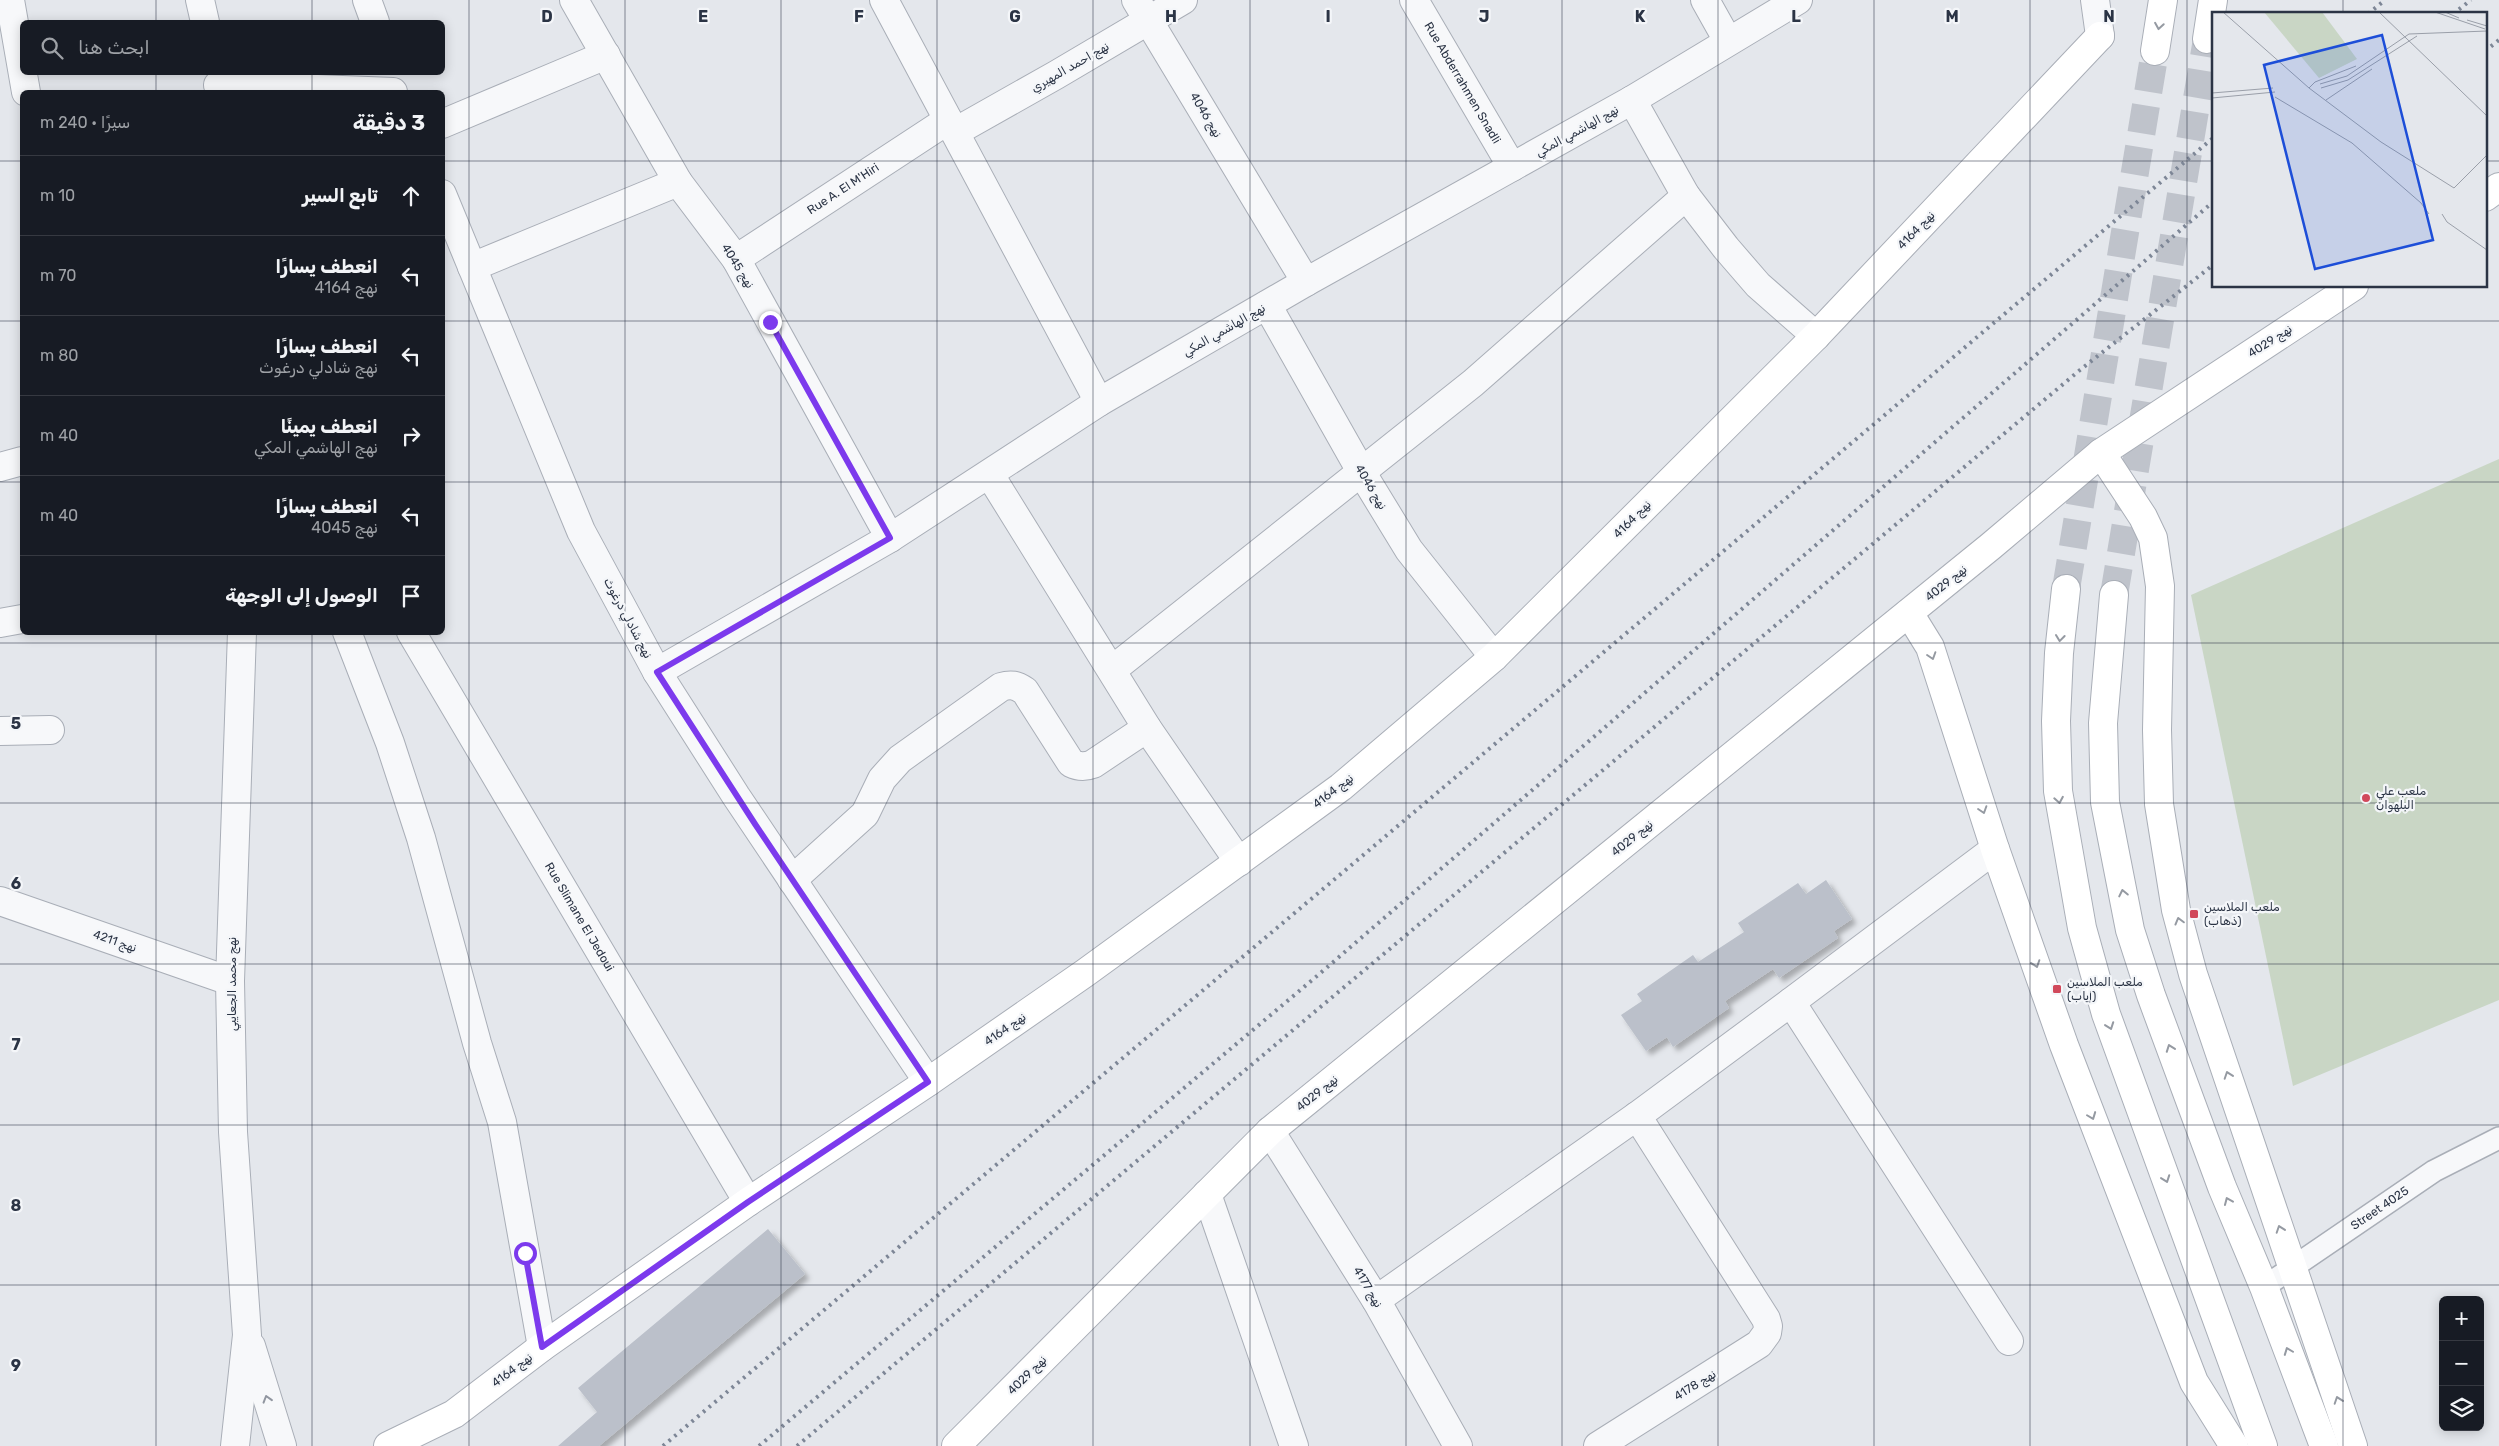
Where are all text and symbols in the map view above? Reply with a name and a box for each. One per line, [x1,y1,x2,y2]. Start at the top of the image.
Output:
text: D [541,7,553,26]
text: E [698,7,708,26]
text: F [854,7,864,26]
text: G [1009,7,1021,26]
text: H [1165,7,1177,26]
text: I [1325,7,1331,26]
text: J [1479,7,1489,26]
text: K [1635,7,1646,26]
text: L [1791,7,1801,26]
text: M [1945,7,1959,26]
text: N [2103,7,2115,26]
inset map [2212,12,2486,288]
search box [20,20,445,75]
street label: Rue Abderrahmen Snadli [1422,20,1504,146]
one-way arrow [2154,22,2165,30]
icon: search [38,34,66,62]
text: ابحث هنا [78,36,150,59]
street label: نهج احمد المهيري [1028,39,1113,97]
street label: نهج 4046 [1185,90,1225,141]
street label: نهج الهاشمي المكي [1533,102,1622,161]
text: 3 دقيقة [353,110,425,135]
text: سيرًا · 240 m [40,113,130,132]
street label: Rue A. El M'Hiri [805,160,882,217]
icon: ahead [397,182,425,210]
text: تابع السير [302,184,378,207]
text: 10 m [40,186,75,205]
street label: نهج 4164 [1894,208,1939,253]
street label: نهج 4045 [717,241,757,292]
text: انعطف يسارًا [275,255,378,278]
icon: left [397,262,425,290]
text: 70 m [40,266,77,285]
text: نهج 4164 [314,278,378,297]
street label: نهج الهاشمي المكي [1180,301,1269,361]
route end [759,311,782,334]
street label: نهج 4029 [2245,322,2296,362]
text: انعطف يسارًا [275,335,378,358]
icon: left [397,342,425,370]
text: 80 m [40,346,79,365]
text: نهج شادلي درغوث [259,358,378,377]
text: انعطف يمينًا [281,415,378,438]
icon: right [397,422,425,450]
text: 40 m [40,426,78,445]
text: نهج الهاشمي المكي [254,438,378,457]
street label: نهج 4046 [1350,462,1390,513]
text: انعطف يسارًا [275,495,378,518]
street label: نهج 4164 [1610,497,1655,542]
icon: left [397,502,425,530]
text: 40 m [40,506,78,525]
text: نهج 4045 [311,518,378,537]
street label: نهج 4029 [1922,562,1971,606]
street label: نهج شادلي درغوث [599,575,655,662]
icon: arrive [397,582,425,610]
text: الوصول إلى الوجهة [225,584,378,607]
one-way arrow [2055,634,2066,642]
one-way arrow [1927,651,1937,659]
text: 5 [11,714,21,733]
street label: نهج 4164 [1310,771,1357,813]
place label: ملعب علي البلهوان [2376,784,2426,813]
marker: ملعب علي البلهوان [2360,792,2372,804]
one-way arrow [2054,795,2064,804]
one-way arrow [1977,805,1987,814]
street label: نهج 4029 [1608,817,1657,861]
street label: Rue Slimane El Jedoui [542,860,617,974]
text: 6 [11,874,21,893]
one-way arrow [2118,889,2128,898]
place label: ملعب الملاسين (ذهاب) [2204,900,2280,928]
marker: ملعب الملاسين (ذهاب) [2188,908,2200,920]
one-way arrow [2174,917,2184,925]
street label: نهج 4211 [91,927,139,957]
street label: نهج محمد الجعايبي [225,937,241,1031]
one-way arrow [2030,959,2040,968]
place label: ملعب الملاسين (إياب) [2067,975,2143,1003]
marker: ملعب الملاسين (إياب) [2051,983,2063,995]
street label: نهج 4164 [981,1010,1030,1050]
one-way arrow [2104,1022,2114,1030]
text: 7 [11,1035,21,1054]
one-way arrow [2166,1045,2176,1053]
street label: نهج 4029 [1293,1072,1342,1116]
one-way arrow [2223,1072,2233,1080]
one-way arrow [2086,1111,2096,1120]
one-way arrow [2160,1174,2170,1183]
street label: Street 4025 [2348,1183,2411,1233]
text: 8 [11,1196,22,1215]
one-way arrow [2223,1197,2233,1205]
one-way arrow [2276,1226,2286,1234]
route start [514,1242,537,1265]
street label: نهج 4177 [1349,1264,1386,1311]
map controls [2439,1296,2484,1431]
button: + [2439,1296,2484,1341]
button: − [2439,1341,2484,1386]
one-way arrow [2284,1347,2295,1356]
street label: نهج 4164 [489,1350,536,1392]
street label: نهج 4029 [1005,1353,1051,1399]
text: 9 [11,1356,21,1375]
street label: نهج 4178 [1671,1367,1720,1405]
button: layers [2439,1386,2484,1431]
one-way arrow [263,1396,273,1404]
one-way arrow [2333,1396,2343,1404]

